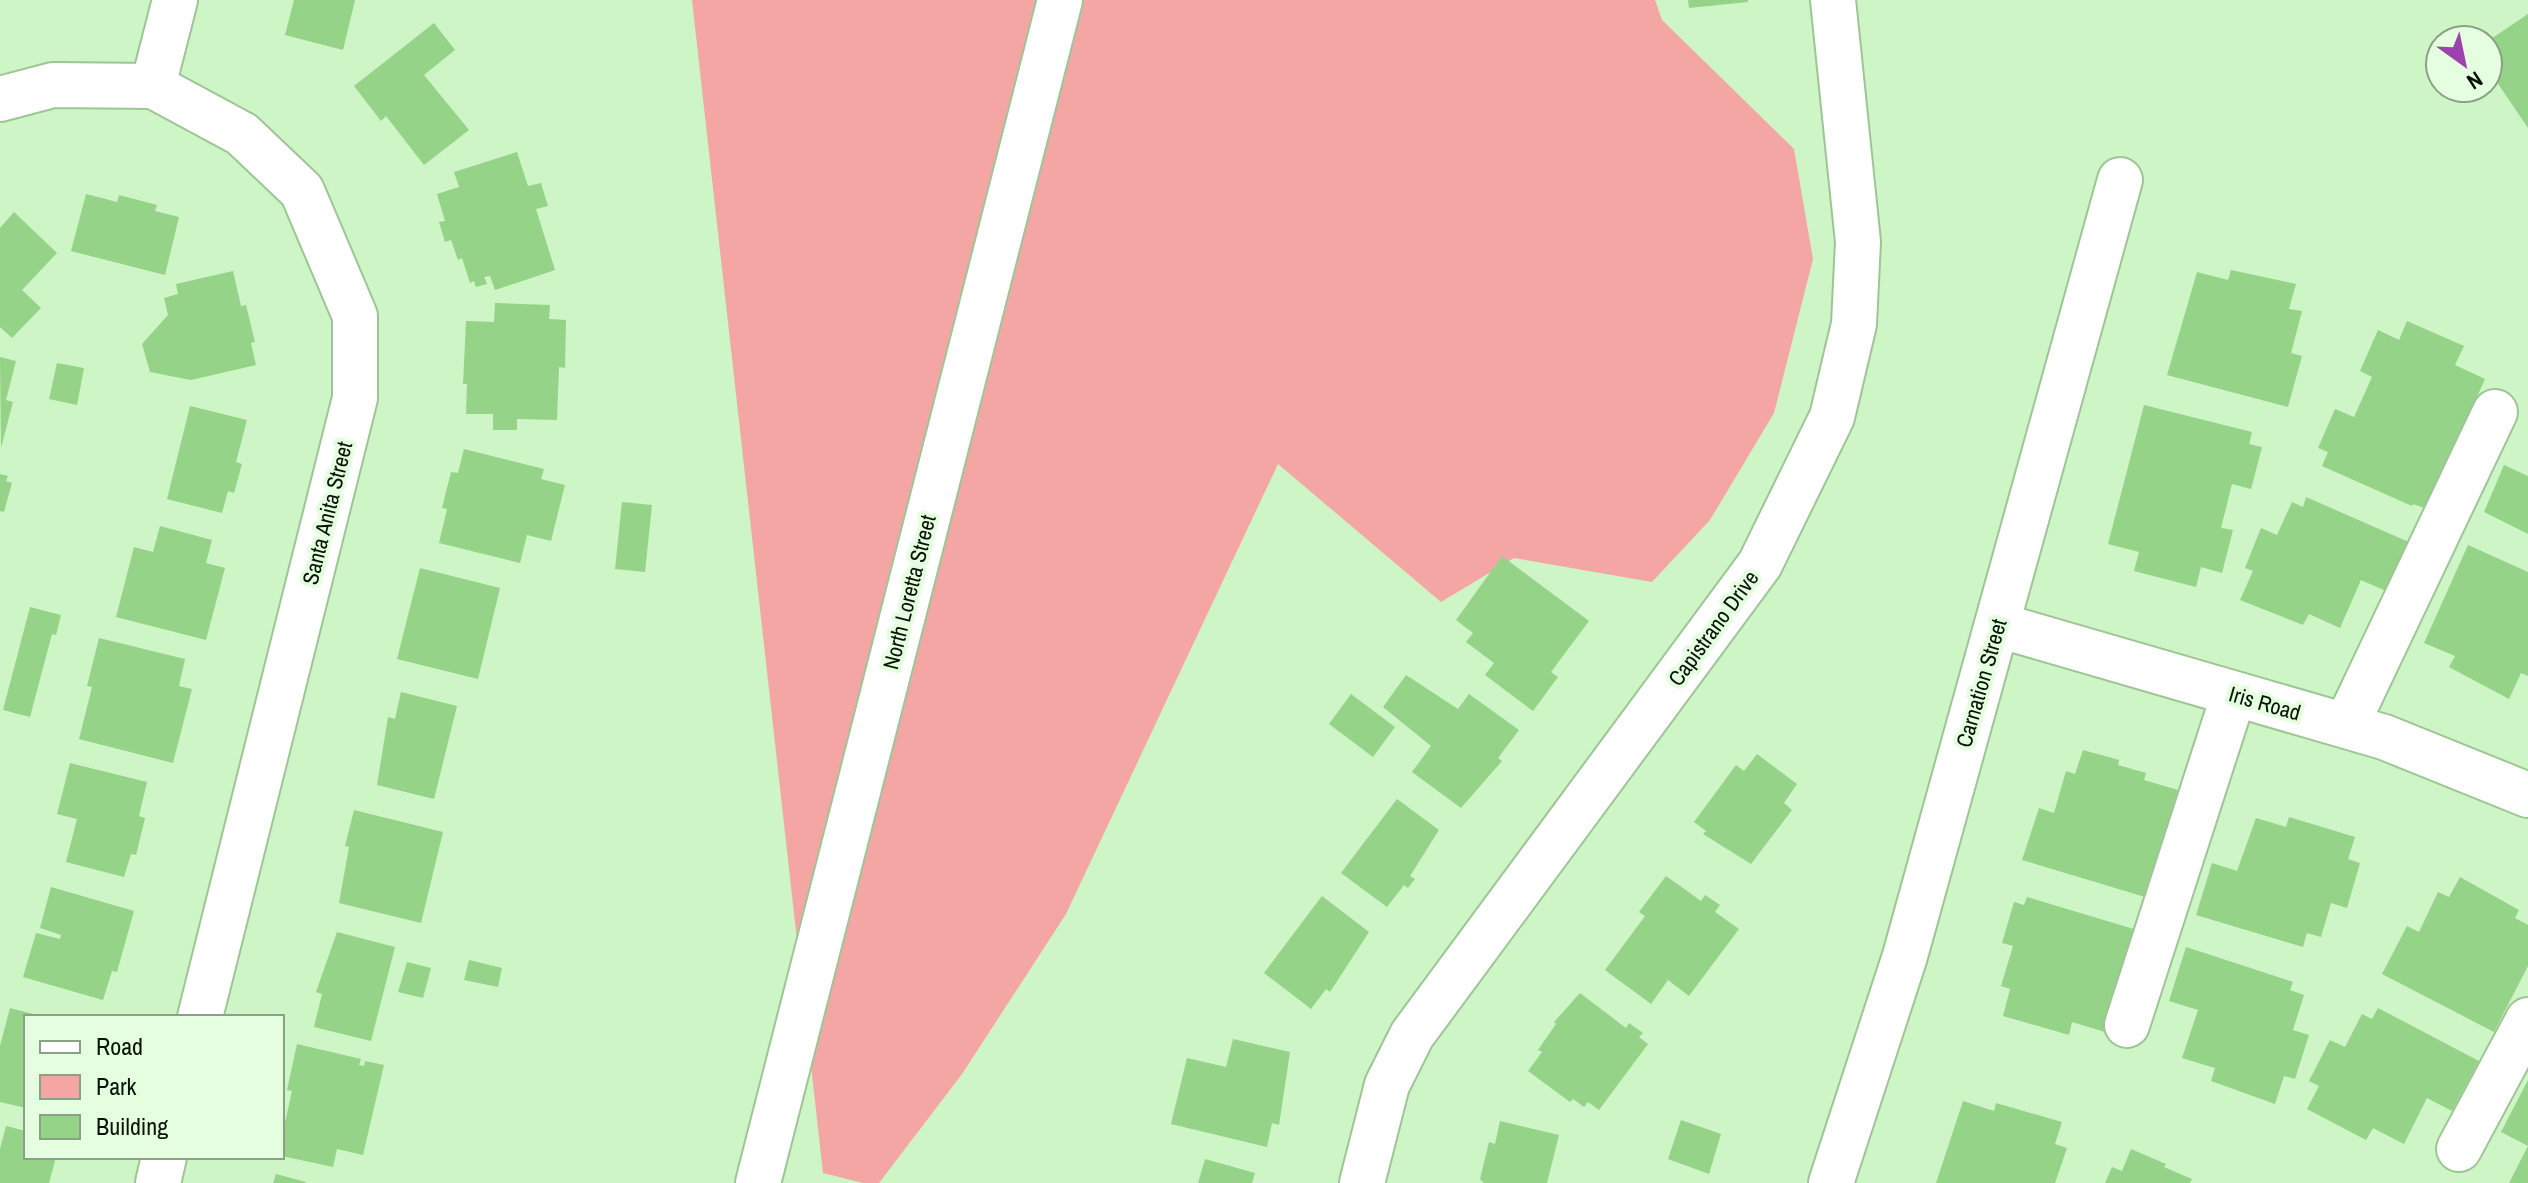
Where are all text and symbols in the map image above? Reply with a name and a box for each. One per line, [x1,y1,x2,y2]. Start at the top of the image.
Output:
north arrow [2424,24,2504,104]
text: N [2461,65,2489,97]
street label: Santa Anita Street [295,438,359,588]
street label: North Loretta Street [875,511,943,673]
street label: Capistrano Drive [1661,564,1765,692]
street label: Carnation Street [1948,615,2014,751]
street label: Iris Road [2226,678,2304,728]
legend [24,1015,284,1159]
text: Road [96,1030,143,1062]
text: Park [96,1070,137,1102]
text: Building [96,1110,168,1142]

